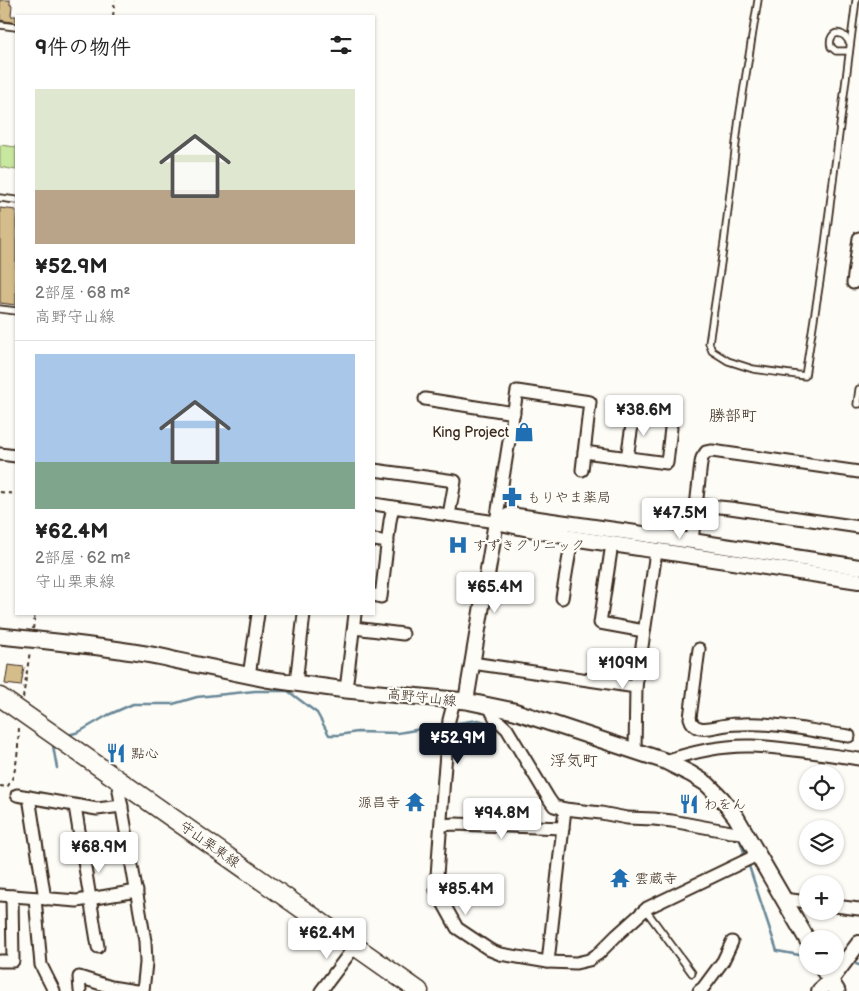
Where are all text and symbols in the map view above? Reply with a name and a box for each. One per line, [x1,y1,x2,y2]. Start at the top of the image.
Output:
icon: filters [327,31,355,59]
text: 9件の物件 [35,35,131,60]
icon: home [150,121,240,211]
text: ¥52.9M [35,254,108,279]
text: 2部屋 · 68 m² [35,284,130,303]
text: 高野守山線 [35,308,115,327]
icon: home [150,387,240,477]
pin: ¥38.6M [603,394,685,437]
text: ¥38.6M [616,401,672,420]
district label: 勝部町 [709,407,757,426]
shop icon: King Project [513,421,535,443]
place label: King Project [432,424,510,441]
pharmacy icon: もりやま薬局 [501,486,523,508]
place label: もりやま薬局 [527,489,611,506]
pin: ¥47.5M [639,498,721,540]
text: ¥47.5M [653,504,707,523]
text: ¥62.4M [35,519,108,544]
hospital icon: すずきクリニック [447,534,469,556]
place label: すずきクリニック [473,537,585,554]
text: 2部屋 · 62 m² [35,549,131,568]
pin: ¥65.4M [454,572,536,614]
text: 守山栗東線 [35,573,115,592]
text: ¥65.4M [467,578,523,597]
pin: ¥109M [588,648,658,690]
text: ¥109M [598,654,648,673]
street label: 高野守山線 [386,685,458,710]
pin: ¥52.9M [417,722,499,765]
text: ¥52.9M [430,729,486,748]
restaurant icon: 點心 [105,742,127,764]
place label: 點心 [131,745,159,762]
district label: 浮気町 [550,752,598,771]
map controls [799,765,844,975]
button: locate [799,765,844,810]
temple icon: 源昌寺 [404,791,426,813]
restaurant icon: わをん [678,793,700,815]
place label: 源昌寺 [358,794,400,811]
place label: わをん [704,796,746,813]
pin: ¥94.8M [461,798,543,840]
text: ¥94.8M [474,804,530,823]
street label: 守山栗東線 [176,817,243,871]
button: layers [799,820,844,865]
pin: ¥68.9M [58,832,140,874]
text: ¥68.9M [71,838,127,857]
temple icon: 雲蔵寺 [609,867,631,889]
place label: 雲蔵寺 [635,870,677,887]
pin: ¥85.4M [425,874,507,916]
button: + [799,875,844,920]
text: ¥85.4M [438,880,494,899]
pin: ¥62.4M [286,918,368,960]
text: ¥62.4M [299,924,355,943]
button: − [799,930,844,975]

